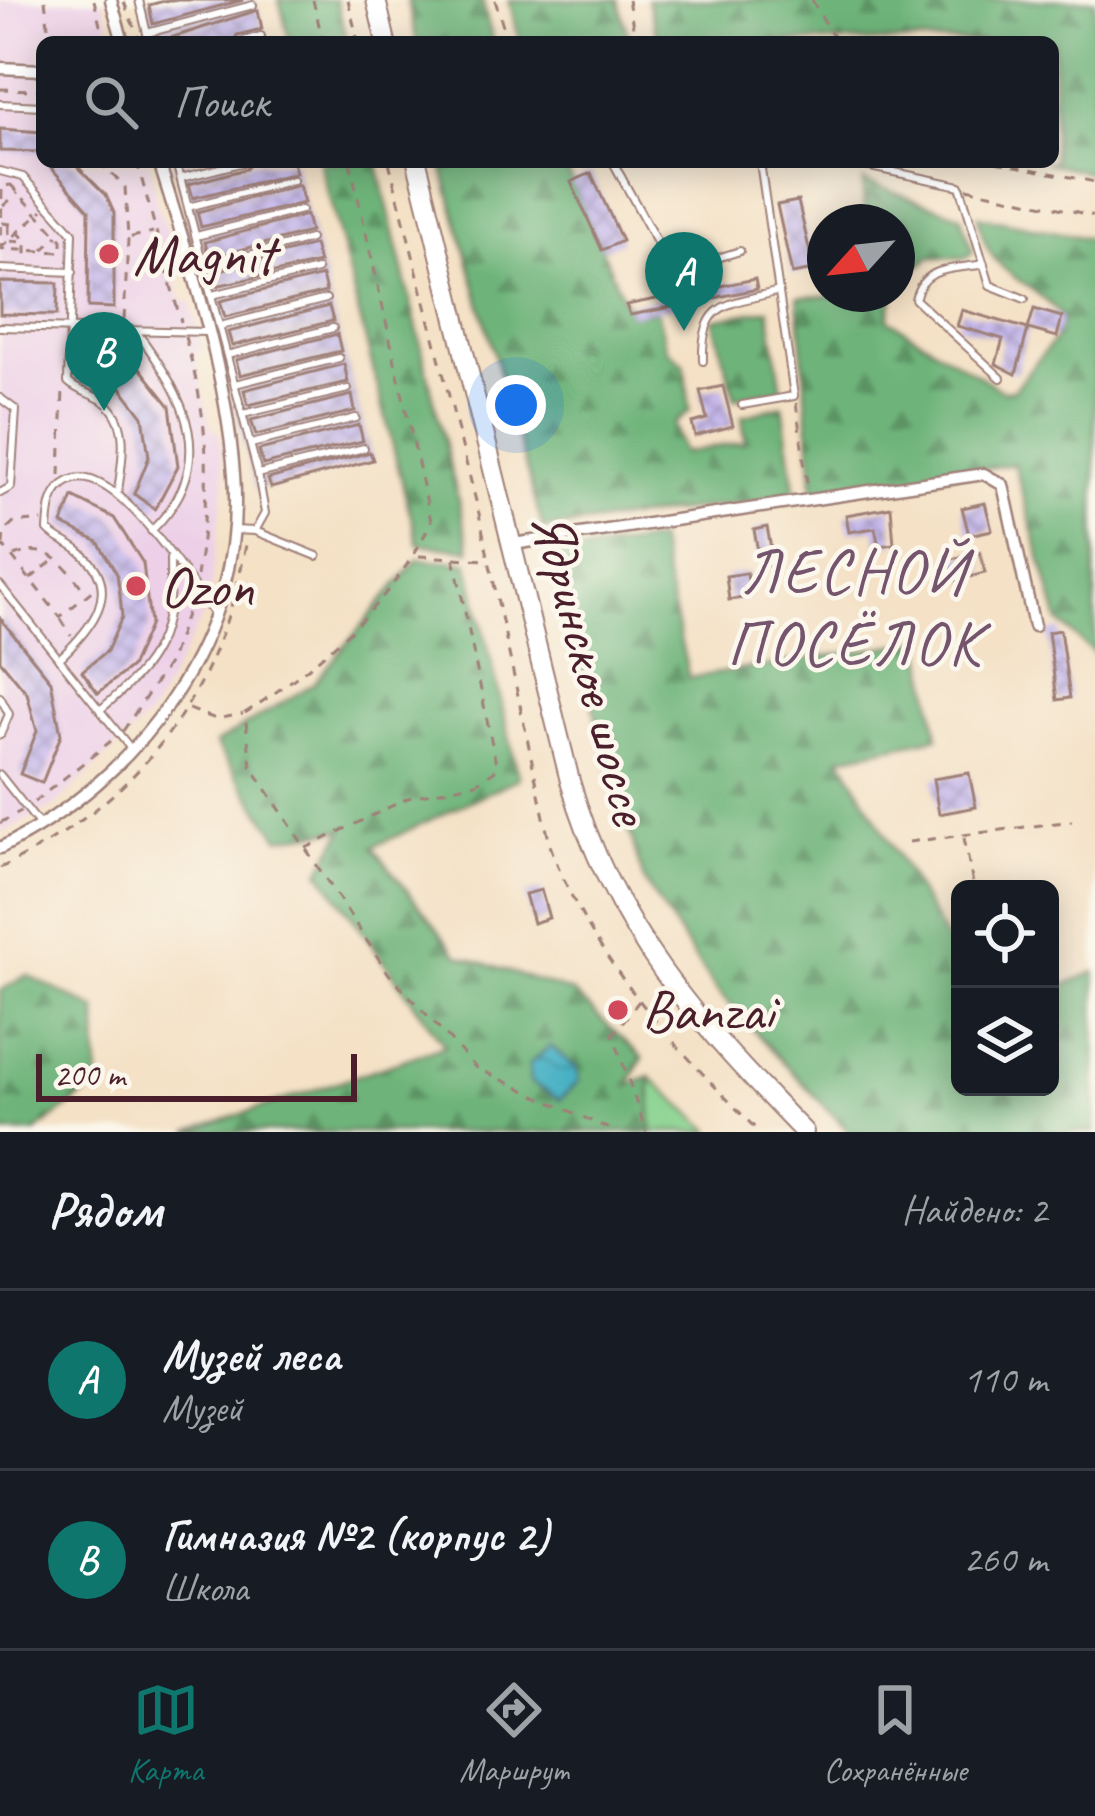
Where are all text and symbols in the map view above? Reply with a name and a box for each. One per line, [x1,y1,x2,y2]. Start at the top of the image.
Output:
search box [36,36,1059,168]
icon: search [78,69,144,135]
text: Поиск [174,74,269,131]
north arrow [807,204,915,312]
place label: Magnit [133,219,281,291]
pin: A [645,232,723,331]
marker: Magnit [96,241,122,267]
pin: B [65,312,143,411]
your location [486,375,546,435]
street label: Ядринское шоссе [515,503,668,835]
district label: ЛЕСНОЙ ПОСЁЛОК [727,532,992,683]
place label: Ozon [160,551,254,623]
marker: Ozon [123,573,149,599]
map controls [951,880,1059,1096]
button: locate [951,880,1059,988]
place label: Banzai [642,975,781,1047]
button: layers [951,988,1059,1096]
marker: Banzai [605,997,631,1023]
scale bar [36,1048,357,1101]
text: 200 m [54,1054,125,1096]
text: Рядом [48,1178,162,1242]
text: Найдено: 2 [902,1186,1047,1235]
text: Музей леса [162,1327,341,1384]
text: A [77,1355,97,1404]
text: 110 m [963,1355,1047,1404]
text: Музей [162,1384,243,1433]
text: Гимназия №2 (корпус 2) [162,1507,549,1564]
text: B [77,1535,97,1584]
text: 260 m [963,1535,1047,1584]
text: Школа [162,1564,248,1613]
tab: Карта [128,1677,203,1791]
tab: Маршрут [459,1677,568,1791]
tab: Сохранённые [824,1677,967,1791]

